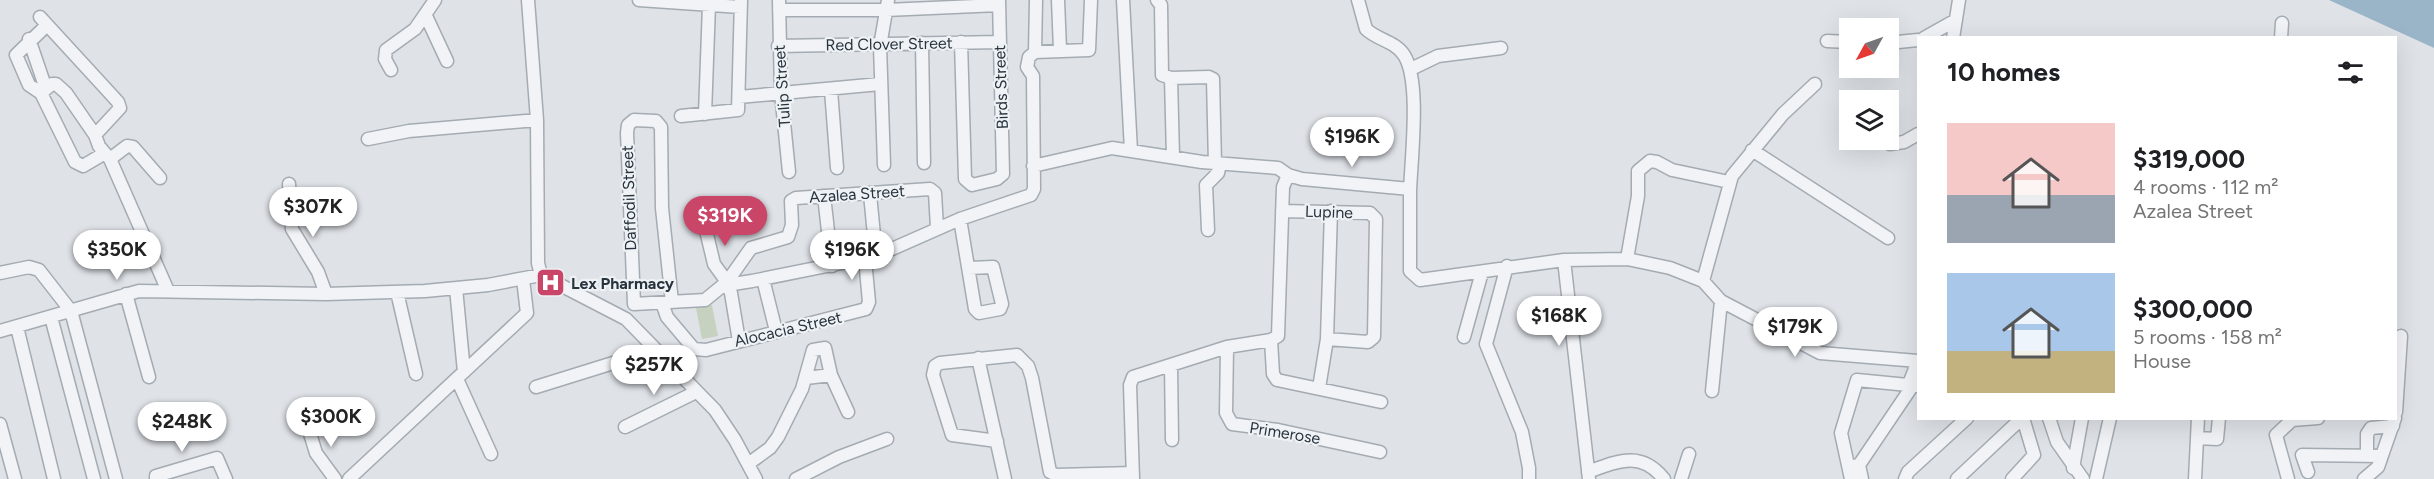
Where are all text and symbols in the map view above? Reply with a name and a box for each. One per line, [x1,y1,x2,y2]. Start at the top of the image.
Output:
north arrow [1839,18,1899,78]
map controls [1839,18,1899,150]
street label: Red Clover Street [825,33,953,55]
street label: Tulip Street [770,44,794,128]
street label: Birds Street [990,44,1012,130]
text: 10 homes [1947,56,2060,88]
icon: filters [2334,56,2367,89]
button: layers [1839,90,1899,150]
pin: $196K [1310,117,1394,168]
text: $196K [1324,124,1380,148]
text: $319,000 [2133,143,2245,175]
street label: Daffodil Street [618,145,640,251]
icon: home [1995,147,2067,219]
text: 4 rooms · 112 m² [2133,175,2279,199]
street label: Azalea Street [808,181,906,207]
pin: $307K [271,187,355,238]
text: $307K [283,194,343,218]
pin: $319K [683,196,767,247]
text: Azalea Street [2133,199,2253,223]
street label: Lupine [1305,202,1354,222]
text: $319K [697,203,753,227]
pin: $350K [75,230,159,281]
pin: $196K [810,230,894,281]
text: $350K [87,237,147,261]
text: $196K [824,237,880,261]
hospital icon: Lex Pharmacy [534,267,566,299]
place label: Lex Pharmacy [571,274,675,293]
text: $300,000 [2133,293,2253,325]
pin: $168K [1517,296,1601,347]
icon: home [1995,297,2067,369]
text: $168K [1531,303,1587,327]
street label: Alocacia Street [732,307,844,351]
pin: $179K [1753,307,1837,358]
text: $179K [1767,314,1823,338]
text: 5 rooms · 158 m² [2133,325,2282,349]
pin: $257K [612,345,696,396]
text: House [2133,349,2191,373]
text: $257K [625,352,683,376]
pin: $300K [289,397,373,448]
pin: $248K [140,402,224,453]
text: $300K [300,404,362,428]
text: $248K [152,409,212,433]
street label: Primerose [1248,418,1322,448]

